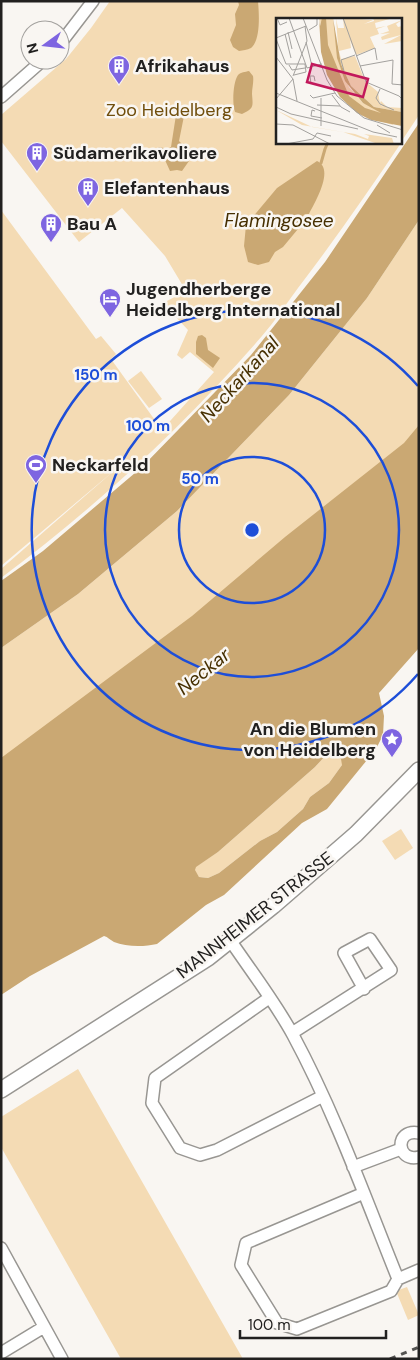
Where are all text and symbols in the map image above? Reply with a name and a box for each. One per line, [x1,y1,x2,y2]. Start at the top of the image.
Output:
inset map [276,18,402,144]
north arrow [20,20,70,70]
text: N [22,41,42,56]
building icon: Afrikahaus [107,54,131,85]
place label: Afrikahaus [135,54,230,78]
park label: Zoo Heidelberg [106,98,232,122]
building icon: Südamerikavoliere [25,141,49,172]
place label: Südamerikavoliere [53,141,217,165]
building icon: Elefantenhaus [76,176,100,207]
place label: Elefantenhaus [104,176,230,200]
water label: Flamingosee [224,208,334,233]
building icon: Bau A [39,212,63,243]
place label: Bau A [67,212,117,236]
place label: Jugendherberge Heidelberg International [126,277,340,322]
hotel icon: Jugendherberge Heidelberg International [98,287,122,318]
water label: Neckarkanal [194,331,285,428]
text: 150 m [75,365,118,385]
text: 100 m [126,416,170,436]
sports icon: Neckarfeld [24,453,48,484]
place label: Neckarfeld [52,453,149,477]
text: 50 m [181,469,219,489]
centre of rings [243,521,261,539]
water label: Neckar [171,642,236,701]
place label: An die Blumen von Heidelberg [243,717,376,762]
place icon: An die Blumen von Heidelberg [380,727,404,758]
street label: MANNHEIMER STRASSE [171,846,339,984]
scale bar [240,1308,386,1340]
text: 100 m [248,1315,291,1335]

